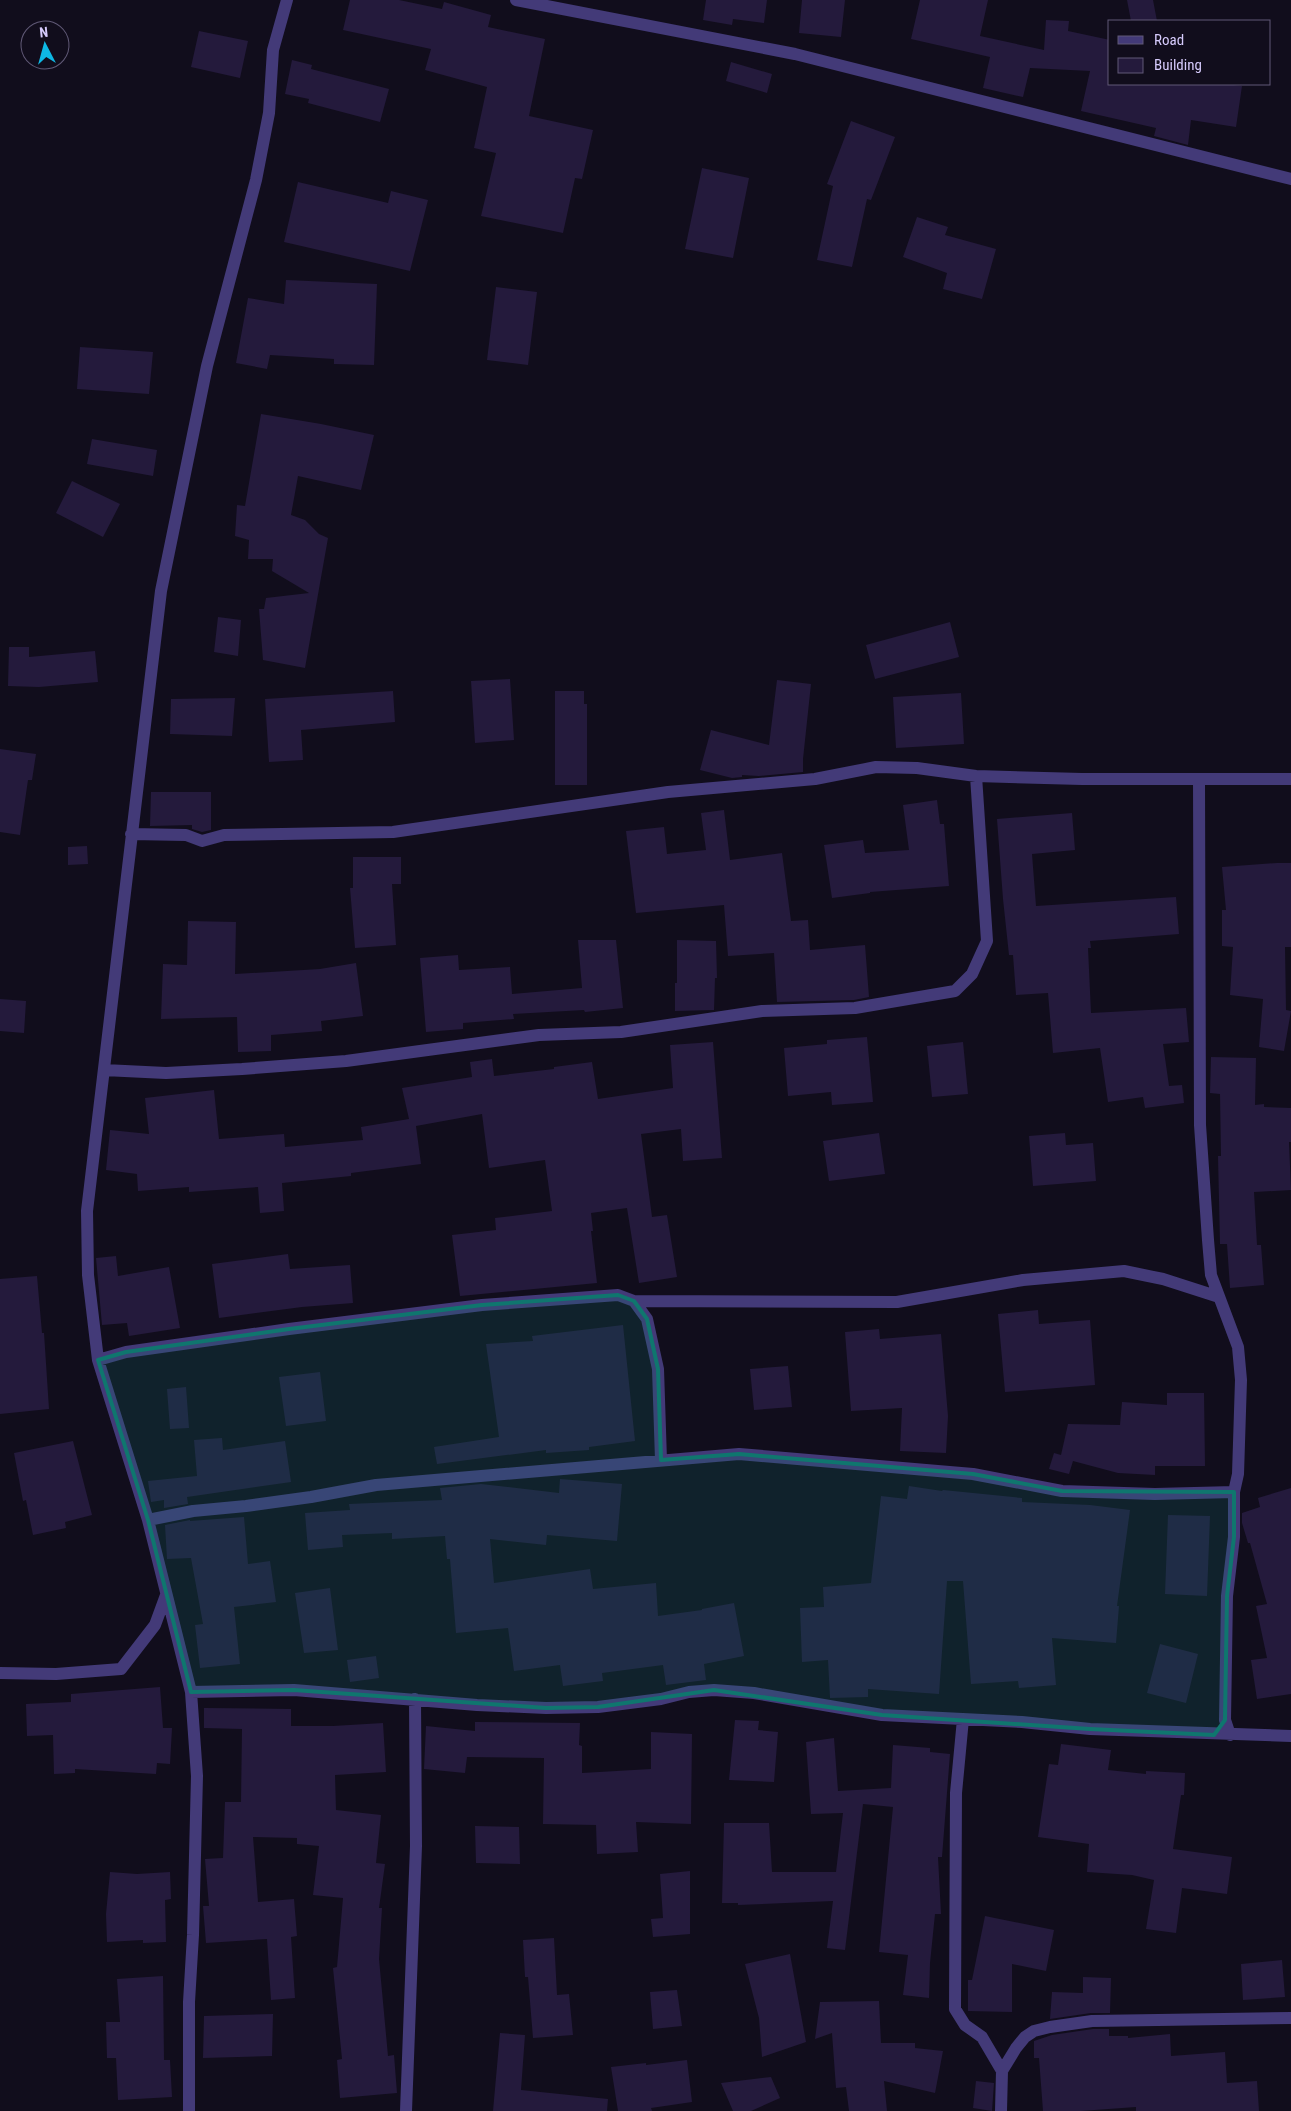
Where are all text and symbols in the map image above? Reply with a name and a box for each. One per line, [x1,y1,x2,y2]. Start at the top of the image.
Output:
north arrow [20,20,70,70]
legend [1108,20,1271,85]
text: N [39,24,49,40]
text: Road [1154,31,1184,49]
text: Building [1154,56,1202,74]

